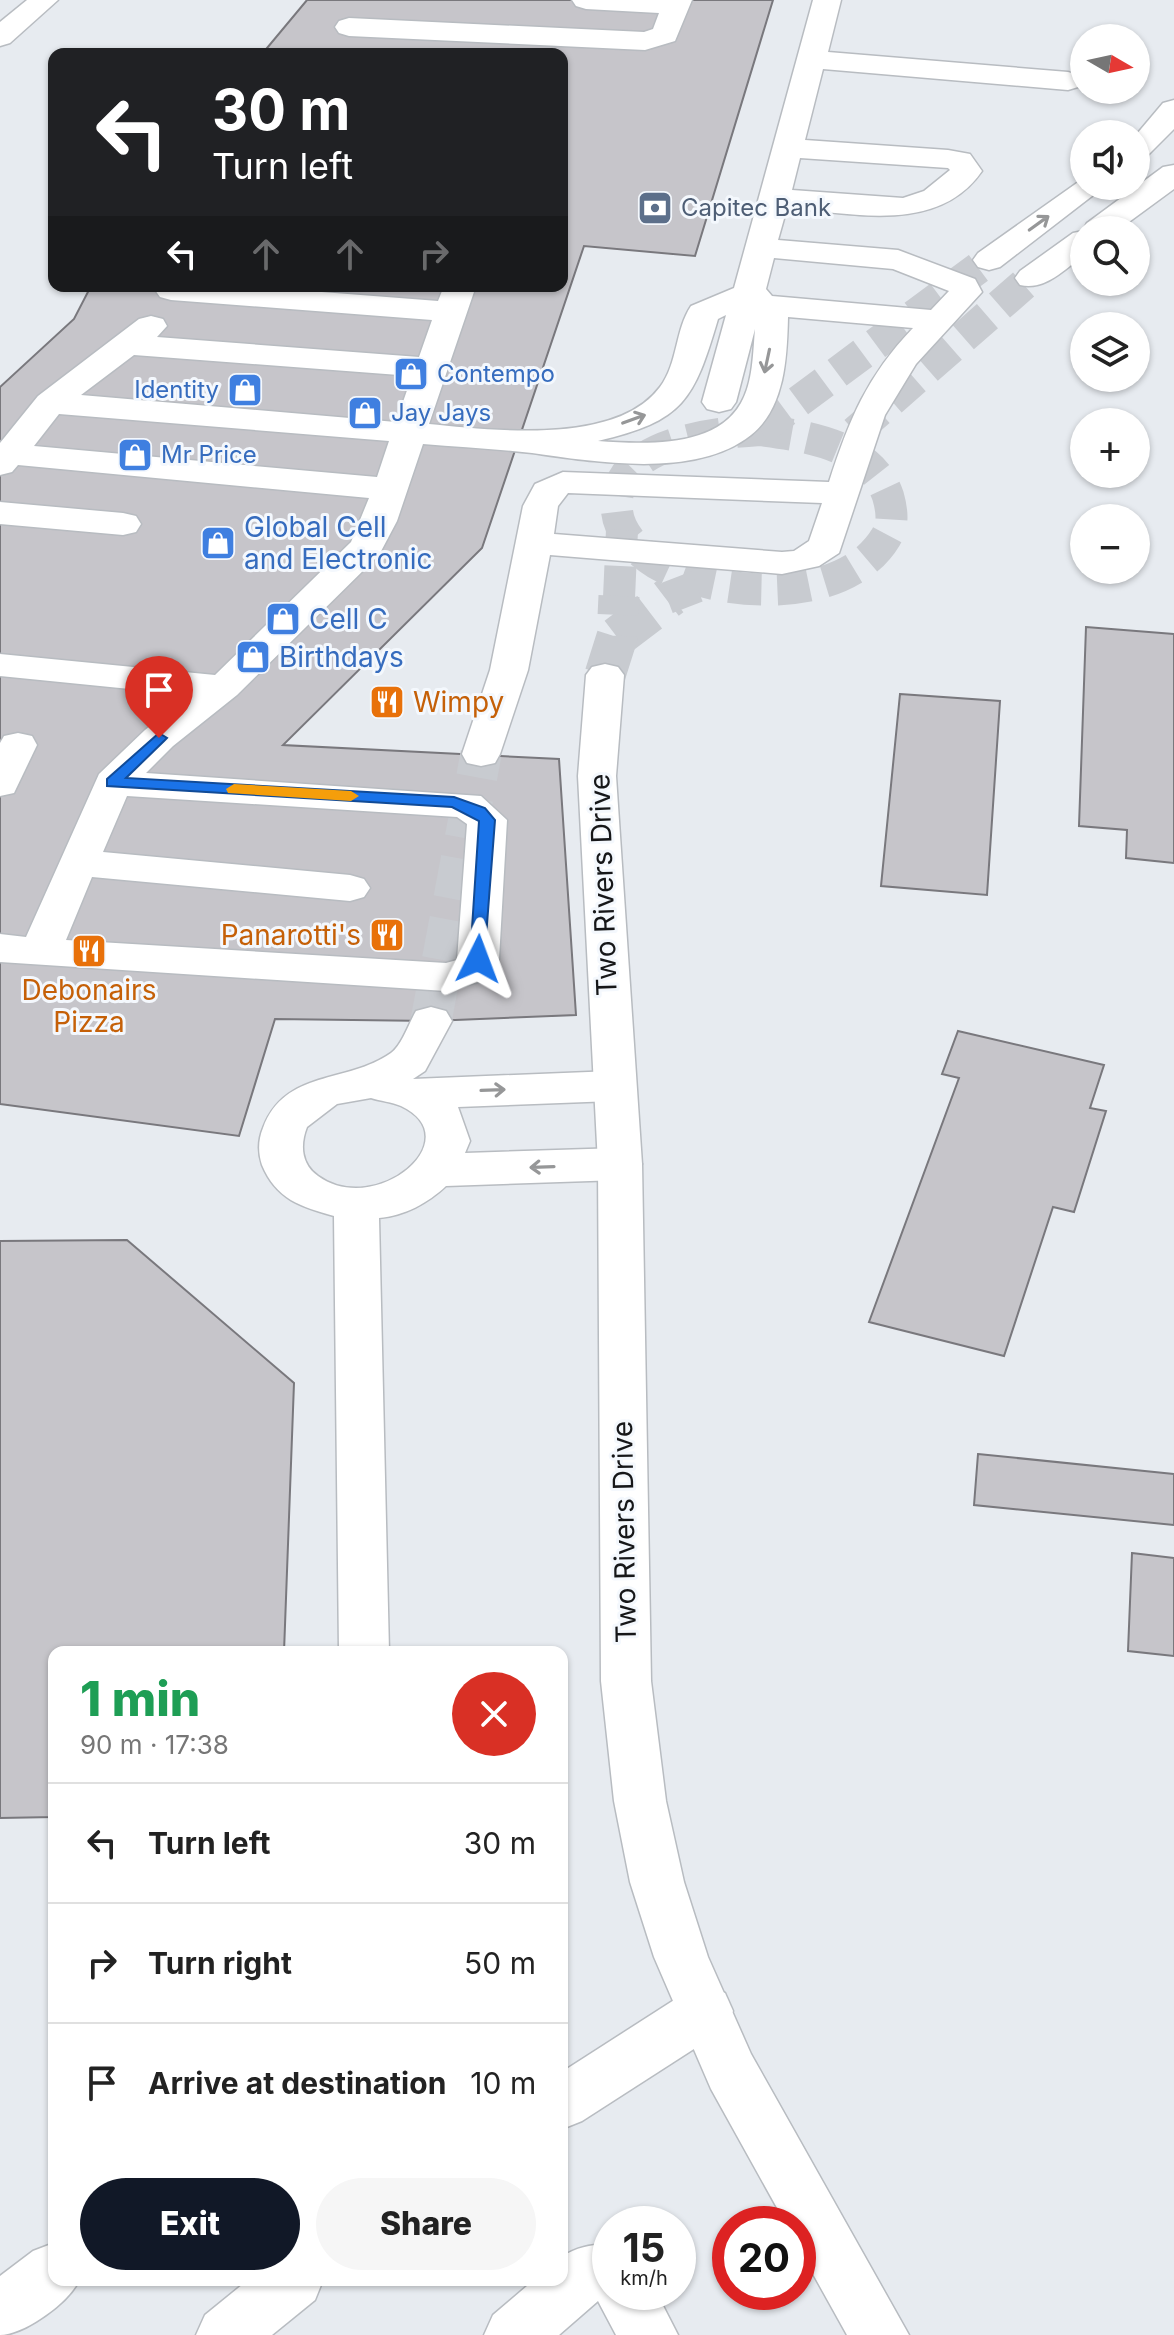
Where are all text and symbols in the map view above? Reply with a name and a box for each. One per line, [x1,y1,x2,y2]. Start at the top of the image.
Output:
north arrow [1070,24,1150,104]
map controls [1070,24,1150,584]
text: 30 m [212,76,350,144]
icon: left [80,80,184,184]
button: sound [1070,120,1150,200]
text: Turn left [212,144,353,188]
bank icon: Capitec Bank [636,189,674,227]
place label: Capitec Bank [681,193,831,222]
one-way arrow [1028,215,1049,232]
button: search [1070,216,1150,296]
icon: left [160,232,204,276]
icon: ahead [244,232,288,276]
icon: ahead [328,232,372,276]
icon: right [412,232,456,276]
button: layers [1070,312,1150,392]
one-way arrow [759,348,774,374]
shop icon: Contempo [392,355,430,393]
place label: Contempo [437,359,555,388]
shop icon: Identity [226,371,264,409]
place label: Identity [134,375,219,404]
shop icon: Jay Jays [346,394,384,432]
place label: Jay Jays [391,398,491,427]
button: + [1070,408,1150,488]
one-way arrow [621,411,646,426]
shop icon: Mr Price [116,436,154,474]
place label: Mr Price [161,440,257,469]
button: − [1070,504,1150,584]
place label: Global Cell and Electronic [244,510,433,576]
shop icon: Global Cell and Electronic [199,524,237,562]
shop icon: Cell C [264,600,302,638]
place label: Cell C [309,602,388,636]
shop icon: Birthdays [234,638,272,676]
place label: Birthdays [279,640,404,674]
pin [125,656,193,738]
icon: arrive [137,668,181,712]
restaurant icon: Wimpy [368,683,406,721]
place label: Wimpy [413,685,504,719]
street label: Two Rivers Drive [582,773,624,997]
restaurant icon: Panarotti's [368,916,406,954]
position arrow [436,917,520,1001]
place label: Panarotti's [221,918,361,952]
restaurant icon: Debonairs Pizza [70,932,108,970]
place label: Debonairs Pizza [22,973,156,1039]
one-way arrow [479,1083,506,1098]
one-way arrow [529,1159,556,1174]
street label: Two Rivers Drive [605,1421,643,1643]
text: 1 min [80,1669,200,1728]
button: close [452,1672,536,1756]
text: 90 m · 17:38 [80,1729,229,1760]
icon: left [80,1821,124,1865]
text: Turn left [148,1825,270,1861]
text: 30 m [464,1825,536,1861]
icon: right [80,1941,124,1985]
text: Turn right [148,1945,292,1981]
text: 50 m [464,1945,536,1981]
icon: arrive [80,2061,124,2105]
text: Arrive at destination [148,2065,446,2101]
text: 10 m [470,2065,536,2101]
button: Exit [80,2178,300,2270]
button: Share [316,2178,536,2270]
speed limit sign: 20 [712,2206,816,2310]
text: 15 [623,2223,665,2272]
text: km/h [620,2266,668,2290]

